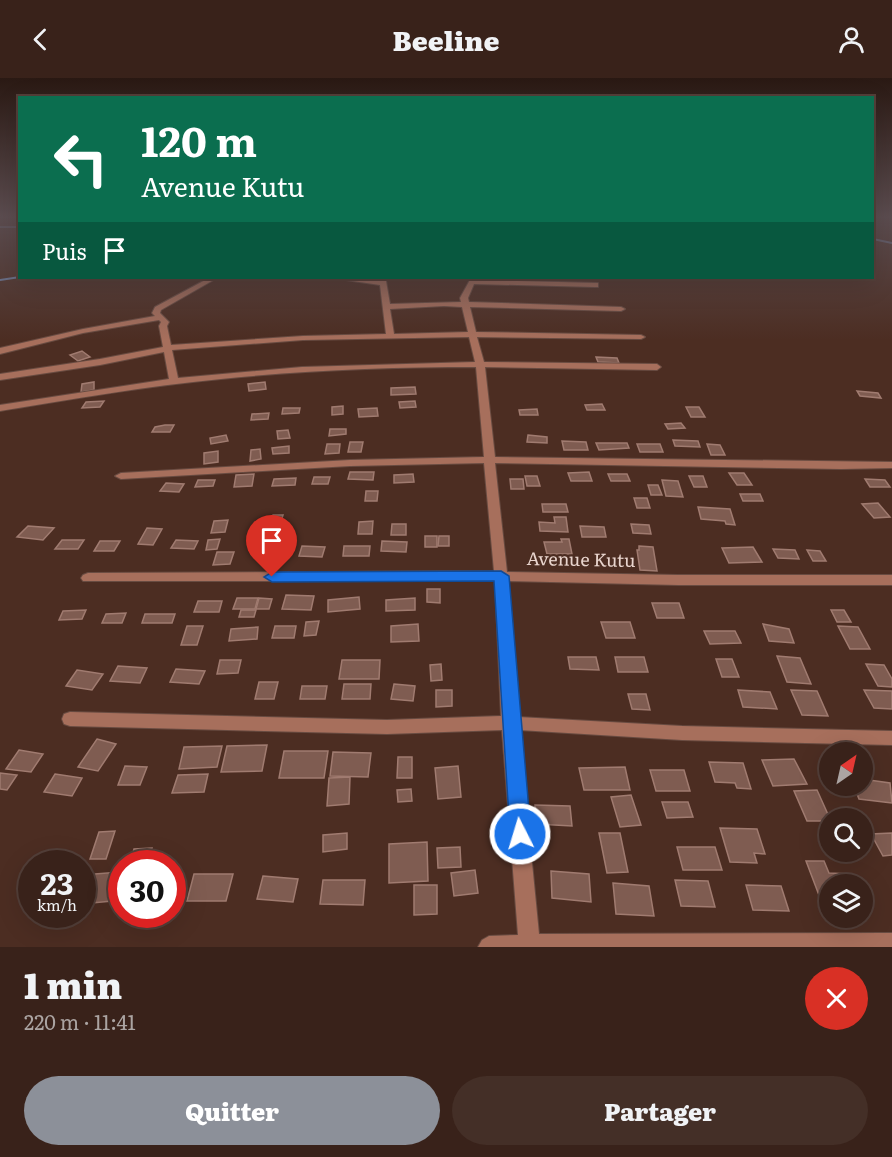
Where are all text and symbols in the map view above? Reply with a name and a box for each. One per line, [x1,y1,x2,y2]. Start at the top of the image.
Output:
text: Beeline [393,19,499,59]
icon: back [24,23,57,56]
icon: person [835,23,868,56]
text: 120 m [141,108,257,170]
icon: left [42,120,120,198]
text: Avenue Kutu [141,165,304,205]
text: Puis [42,234,86,267]
icon: arrive [98,234,131,267]
pin [246,515,297,577]
icon: arrive [255,524,288,557]
street label: Avenue Kutu [526,544,636,573]
north arrow [819,742,873,796]
map controls [819,742,873,928]
position arrow [488,802,552,866]
button: search [819,808,873,862]
speed limit sign: 30 [108,850,186,928]
text: 23 [41,860,73,904]
button: layers [819,874,873,928]
text: km/h [37,893,77,916]
text: 1 min [24,957,122,1010]
button: close [805,967,868,1030]
text: 220 m · 11:41 [24,1006,136,1036]
button: Quitter [24,1076,440,1145]
button: Partager [452,1076,868,1145]

